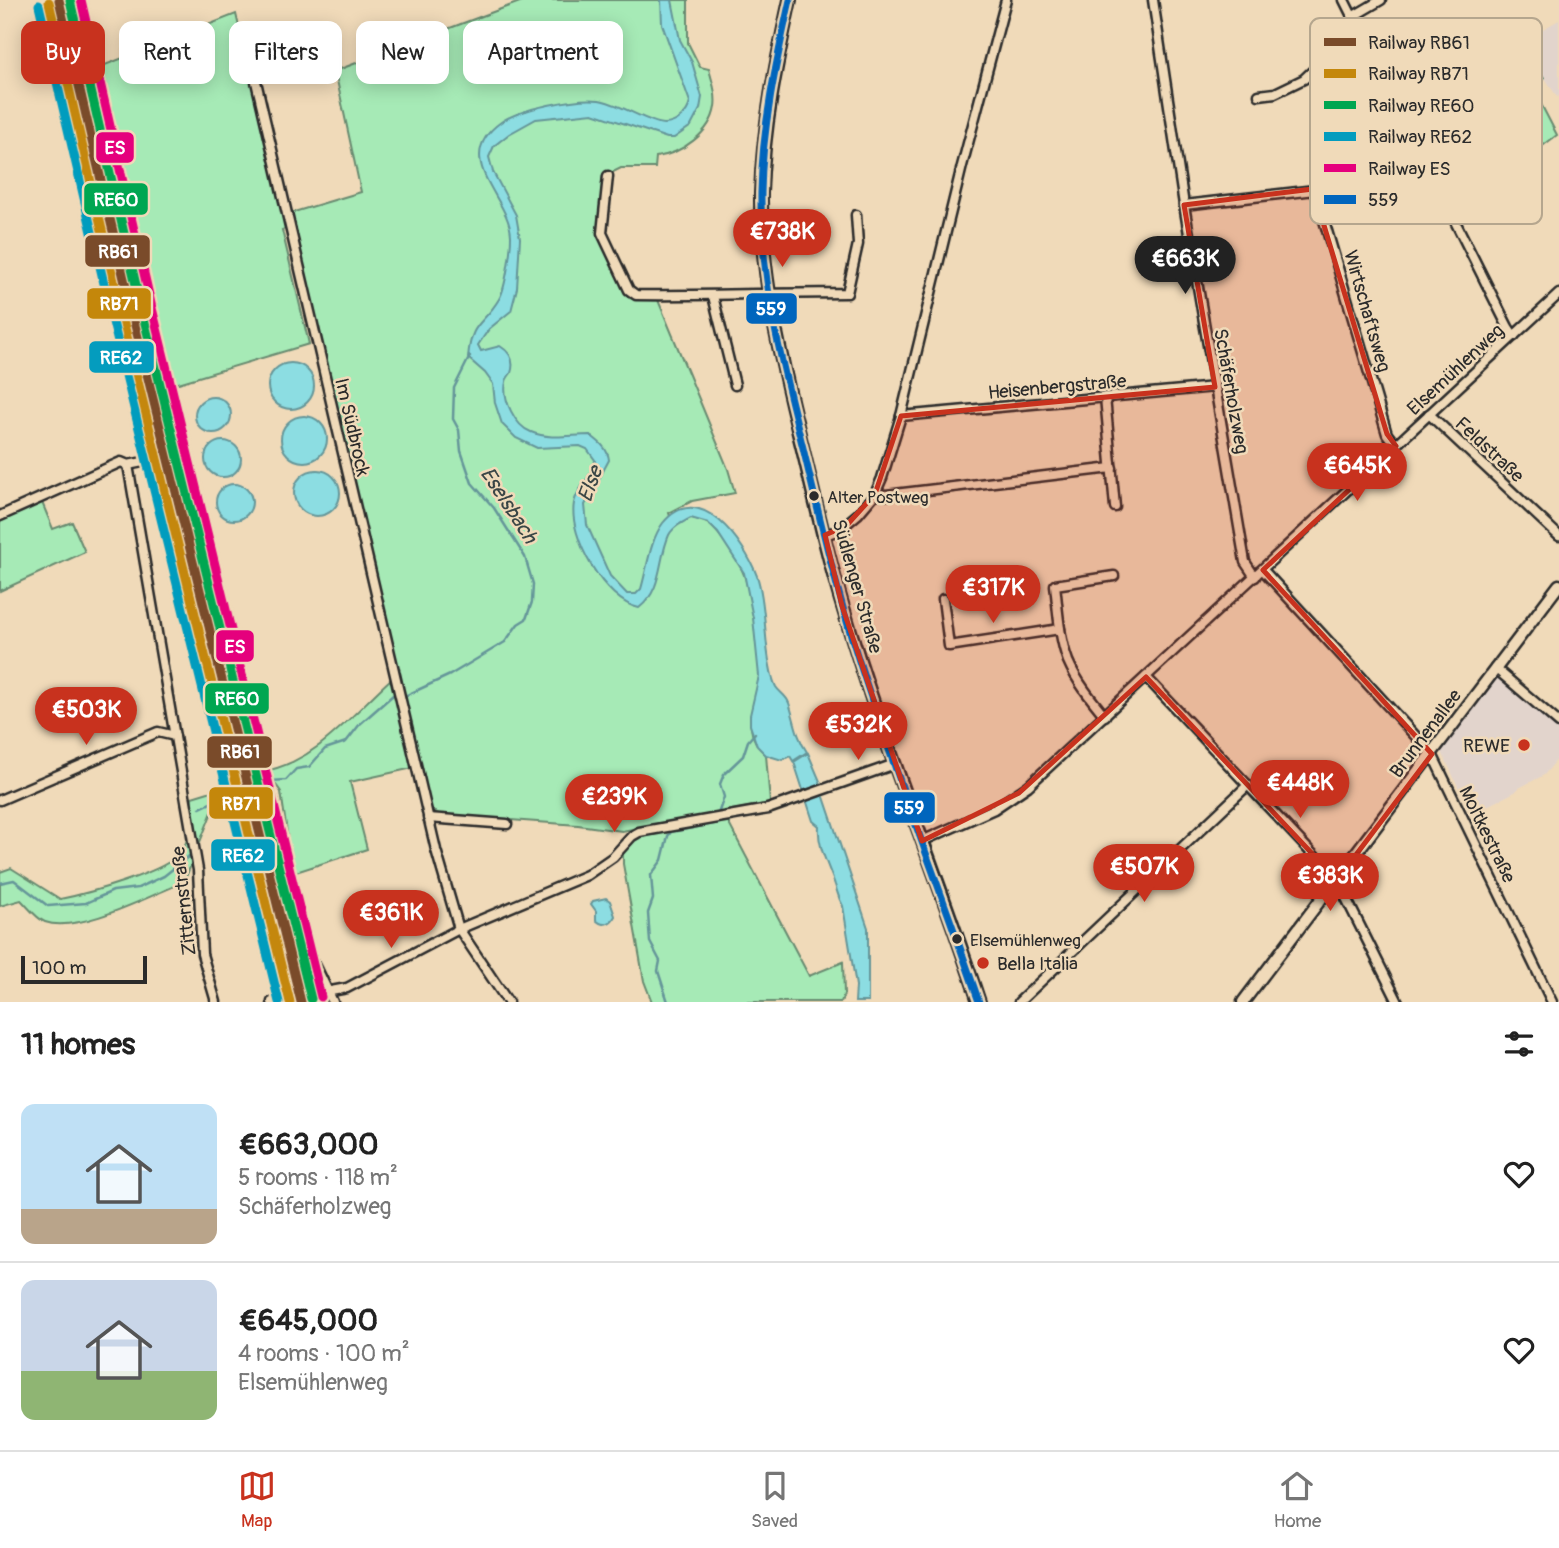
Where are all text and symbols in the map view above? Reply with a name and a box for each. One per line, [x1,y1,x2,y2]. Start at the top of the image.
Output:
legend [1310,18,1542,224]
chip: Buy [21,21,105,84]
chip: Rent [119,21,215,84]
chip: Filters [229,21,342,84]
chip: New [356,21,449,84]
chip: Apartment [463,21,623,84]
text: Railway RB61 [1368,31,1470,55]
text: Railway RB71 [1368,62,1469,86]
text: Railway RE60 [1368,94,1475,118]
text: Railway RE62 [1368,125,1472,149]
line badge: ES [95,131,135,164]
text: ES [105,136,125,160]
text: Railway ES [1368,157,1451,181]
line badge: RE60 [83,182,149,216]
text: RE60 [94,188,138,212]
text: 559 [1368,188,1398,212]
pin: €738K [733,210,831,269]
text: €738K [749,217,815,246]
line badge: RB61 [84,234,151,268]
pin: €663K [1136,236,1234,296]
text: RB61 [98,240,138,264]
text: €663K [1151,244,1219,273]
street label: Wirtschaftsweg [1338,248,1396,375]
line badge: RB71 [86,287,152,320]
text: RB71 [99,292,139,316]
line badge: 559 [745,292,798,325]
text: 559 [756,297,786,321]
street label: Elsemühlenweg [1402,319,1509,421]
street label: Schäferholzweg [1208,327,1254,456]
line badge: RE62 [88,340,155,374]
text: RE62 [100,346,143,370]
street label: Heisenbergstraße [987,369,1128,405]
street label: Im Südbrock [329,376,375,479]
street label: Feldstraße [1450,412,1529,488]
pin: €645K [1308,444,1406,503]
text: €645K [1323,451,1391,480]
water label: Else [572,460,610,506]
water label: Eselsbach [474,462,544,549]
place label: Alter Postweg [827,487,928,508]
marker: Alter Postweg [807,489,821,503]
street label: Südlenger Straße [826,516,888,657]
pin: €317K [944,566,1042,625]
text: €317K [961,573,1025,602]
line badge: ES [215,629,255,663]
text: ES [225,635,245,659]
line badge: RE60 [204,682,270,715]
street label: Brunnenallee [1385,684,1467,783]
text: RE60 [215,687,259,711]
pin: €503K [37,688,135,747]
text: €503K [51,695,121,724]
pin: €532K [809,702,907,762]
text: €532K [824,710,892,739]
place label: REWE [1463,734,1510,758]
line badge: RB61 [206,735,273,769]
marker: REWE [1516,737,1532,753]
text: RB61 [220,740,260,764]
pin: €448K [1251,760,1349,820]
text: €448K [1266,768,1334,797]
pin: €239K [565,774,663,834]
text: €239K [581,782,647,811]
street label: Moltkestraße [1453,782,1521,887]
line badge: RB71 [208,786,274,820]
line badge: 559 [883,791,936,824]
text: RB71 [221,792,261,816]
text: 559 [894,796,924,820]
line badge: RE62 [210,838,276,872]
street label: Zitternstraße [166,844,202,957]
text: RE62 [222,844,265,868]
pin: €507K [1095,844,1193,904]
text: €507K [1109,852,1179,881]
pin: €383K [1281,853,1379,913]
text: €383K [1297,861,1363,890]
pin: €361K [342,890,440,950]
text: €361K [359,898,423,927]
place label: Elsemühlenweg [970,930,1081,951]
marker: Elsemühlenweg [950,932,964,946]
place label: Bella Italia [997,952,1078,976]
scale bar [21,953,147,985]
marker: Bella Italia [975,955,991,971]
text: 100 m [32,956,86,980]
icon: filters [1500,1025,1538,1063]
text: 11 homes [21,1026,135,1063]
text: €663,000 [238,1126,379,1163]
icon: home [77,1132,161,1216]
icon: heart [1500,1155,1538,1193]
text: 5 rooms · 118 m² [238,1163,398,1192]
text: Schäferholzweg [238,1192,391,1221]
text: €645,000 [238,1302,378,1339]
icon: home [77,1308,161,1392]
icon: heart [1500,1331,1538,1369]
text: 4 rooms · 100 m² [238,1339,410,1368]
text: Elsemühlenweg [238,1368,388,1397]
tab: Map [238,1467,276,1533]
tab: Saved [751,1467,798,1533]
tab: Home [1273,1467,1321,1533]

